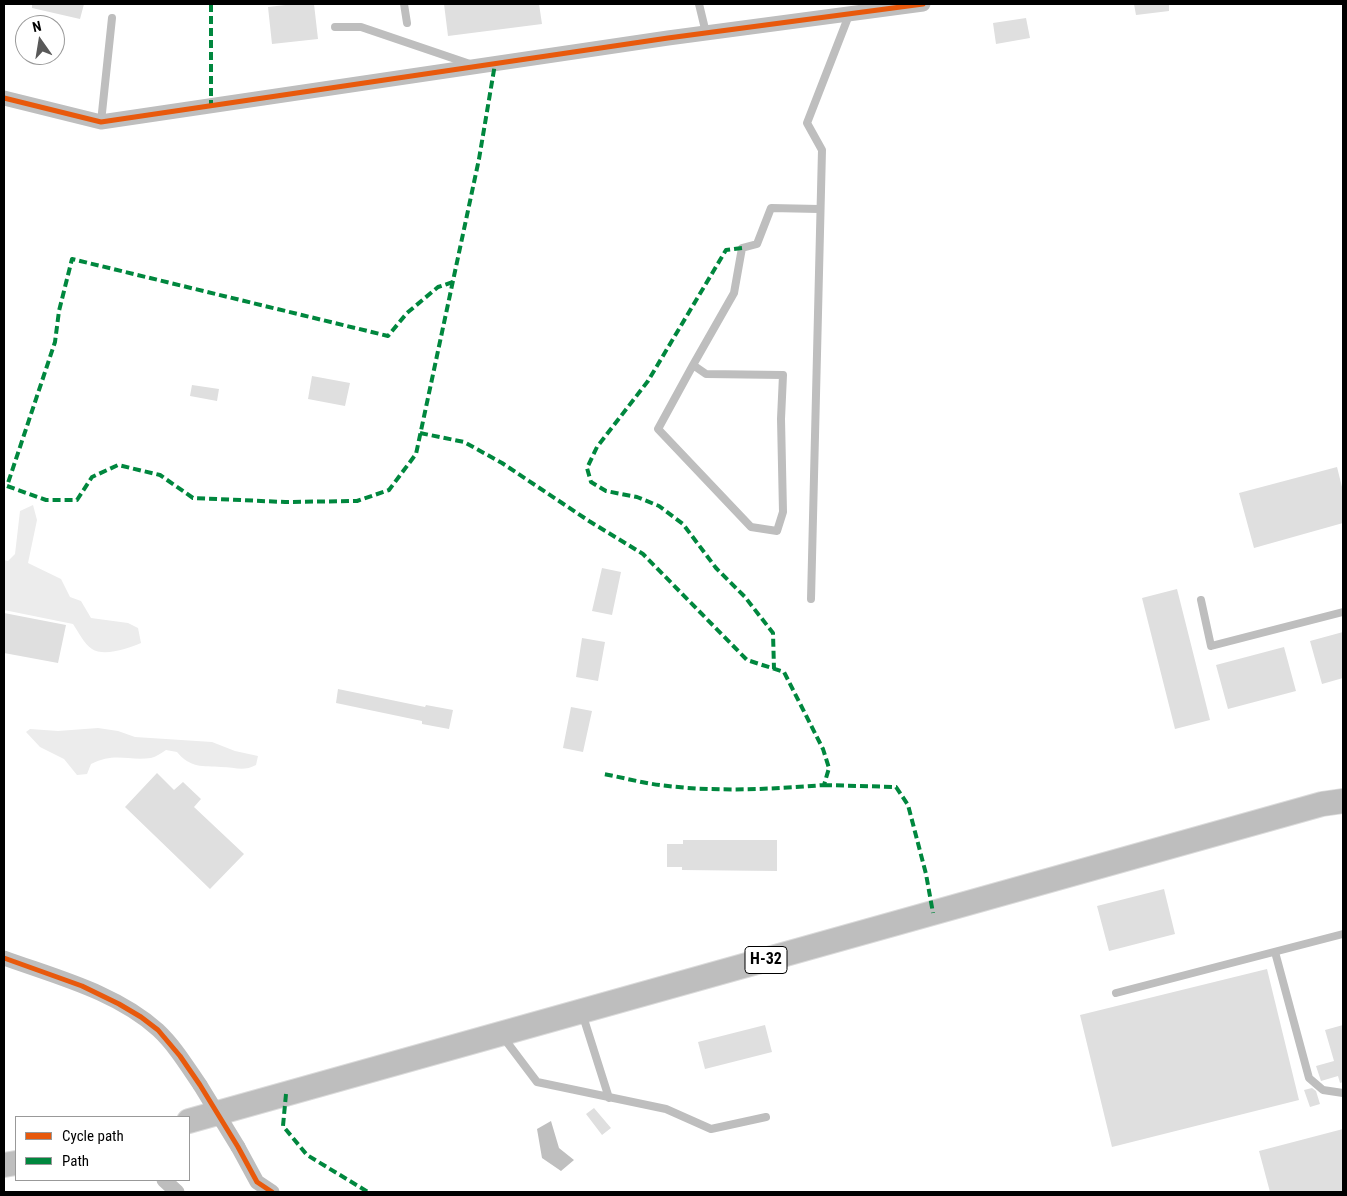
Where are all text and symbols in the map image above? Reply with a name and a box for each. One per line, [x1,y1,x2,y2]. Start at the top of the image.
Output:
north arrow [15,15,65,65]
text: N [31,18,43,35]
road number: Н-32 [745,946,787,974]
legend [15,1116,190,1181]
text: Cycle path [62,1127,124,1145]
text: Path [62,1152,89,1170]

